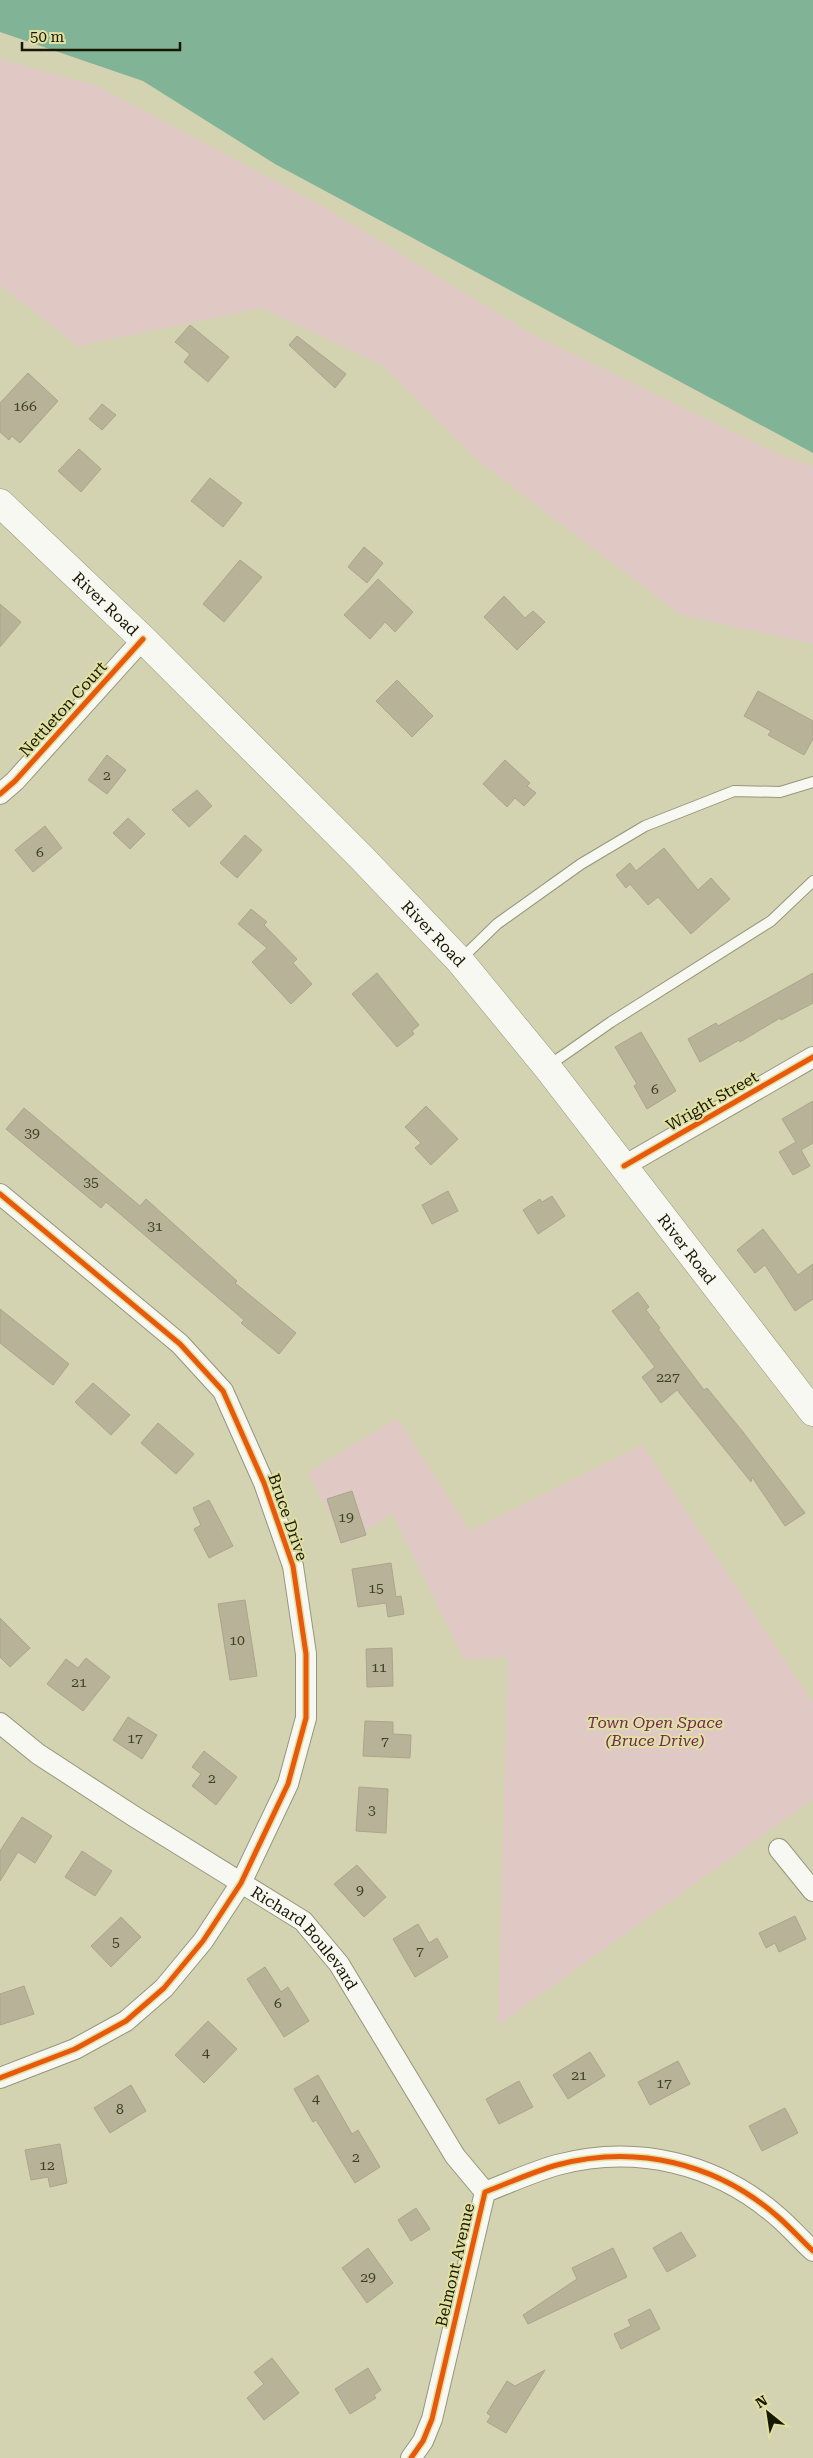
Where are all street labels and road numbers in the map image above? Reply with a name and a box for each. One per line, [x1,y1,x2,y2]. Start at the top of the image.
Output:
street label: River Road [69,568,143,639]
street label: Nettleton Court [15,658,111,760]
street label: River Road [398,896,469,970]
street label: Wright Street [663,1067,761,1135]
street label: River Road [654,1210,720,1288]
street label: Bruce Drive [264,1471,312,1563]
street label: Richard Boulevard [248,1882,362,1993]
street label: Belmont Avenue [432,2201,479,2329]

